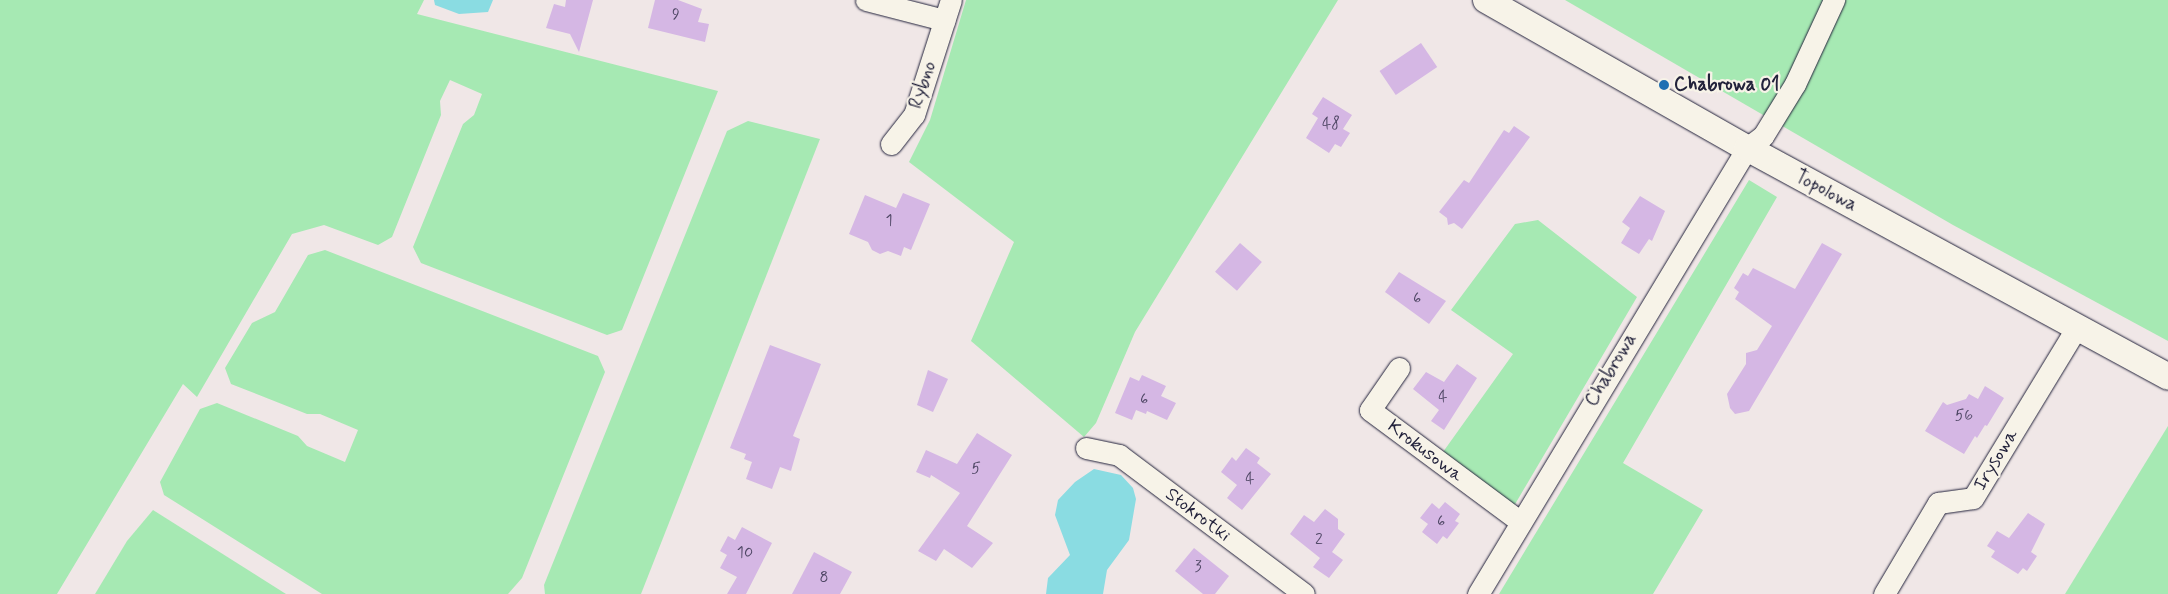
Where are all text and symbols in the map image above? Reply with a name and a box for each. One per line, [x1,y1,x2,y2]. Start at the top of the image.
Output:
house number: 9 [672,5,680,25]
street label: Rybno [905,58,941,112]
place label: Chabrowa 01 [1674,74,1779,96]
marker: Chabrowa 01 [1658,79,1670,91]
house number: 48 [1322,114,1340,134]
street label: Topolowa [1791,165,1861,217]
house number: 1 [885,211,893,231]
house number: 6 [1413,289,1421,309]
street label: Chabrowa [1580,329,1642,411]
house number: 4 [1438,387,1448,407]
house number: 6 [1140,390,1148,410]
house number: 56 [1955,406,1973,426]
street label: Krokusowa [1383,415,1467,487]
street label: Irysowa [1969,425,2023,495]
house number: 5 [971,459,981,479]
house number: 4 [1245,469,1255,489]
street label: Stokrotki [1161,483,1235,547]
house number: 6 [1437,512,1445,532]
house number: 2 [1315,530,1323,550]
house number: 10 [737,543,753,563]
house number: 3 [1194,557,1202,577]
house number: 8 [819,568,829,588]

